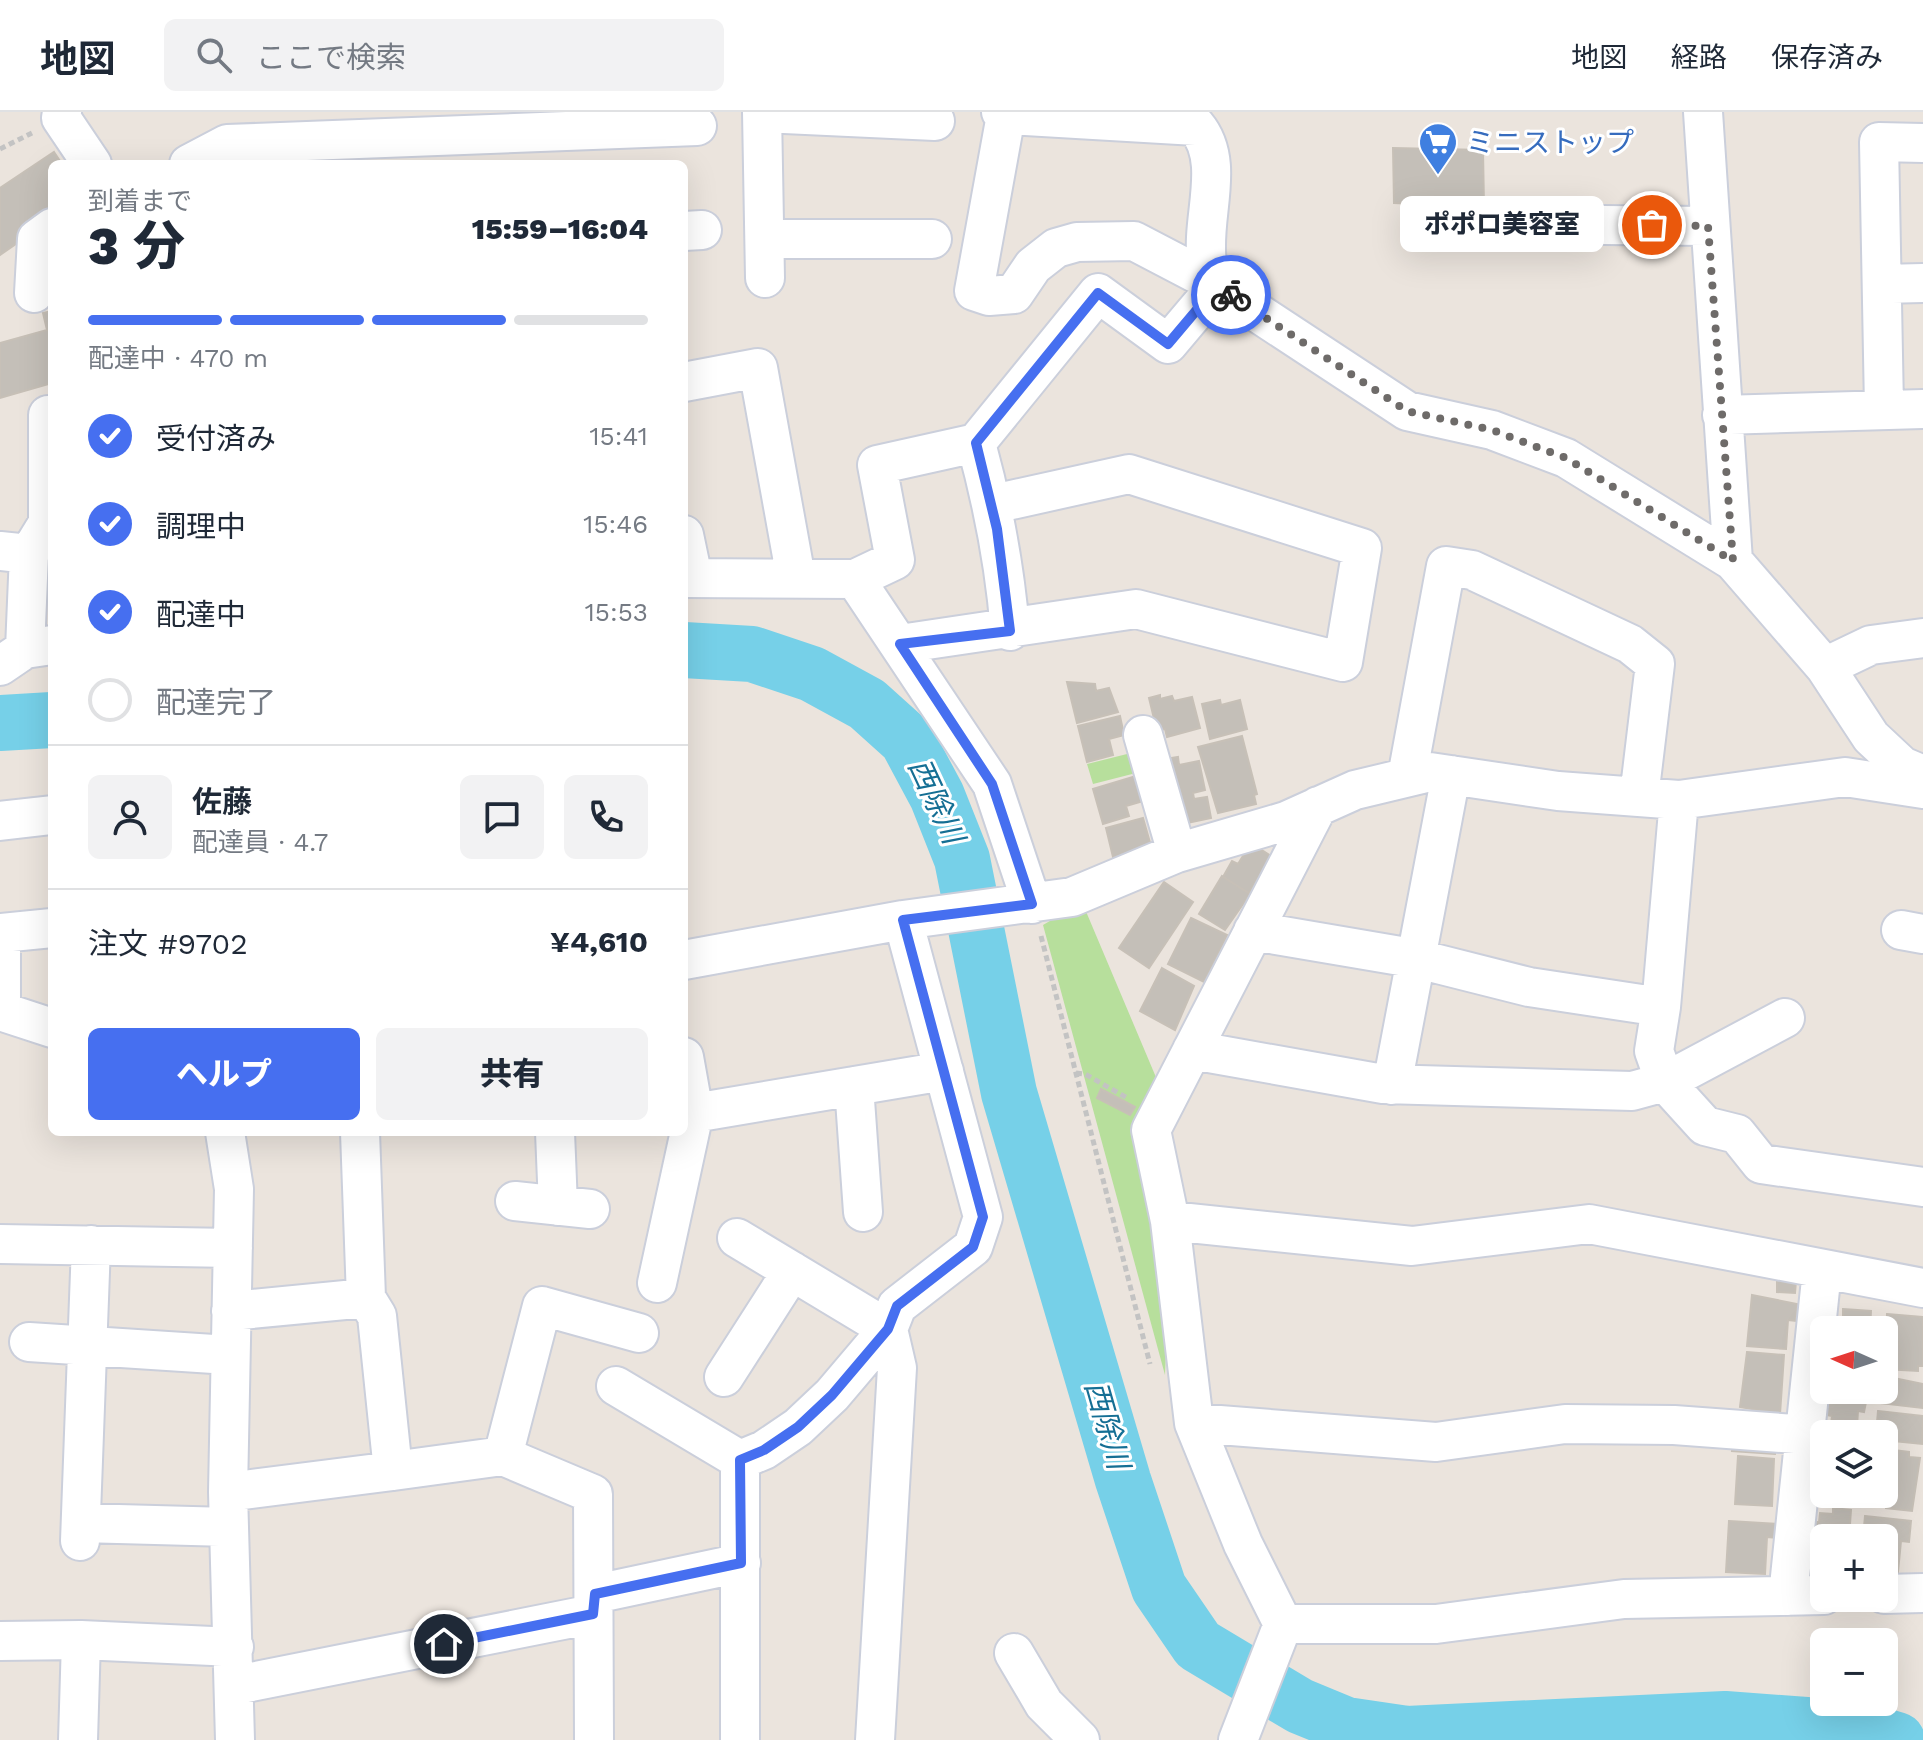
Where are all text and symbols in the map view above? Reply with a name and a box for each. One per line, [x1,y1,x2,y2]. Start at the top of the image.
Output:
search box [164,19,724,91]
icon: search [192,33,236,77]
text: 地図 [40,37,116,81]
text: ここで検索 [256,40,406,75]
text: 地図 [1571,41,1627,74]
text: 経路 [1671,41,1727,74]
text: 保存済み [1771,41,1883,74]
supermarket icon: ミニストップ [1417,121,1459,176]
place label: ミニストップ [1466,126,1634,159]
text: 到着まで [88,186,192,216]
pin [1618,191,1686,259]
callout: ポポロ美容室 [1400,197,1604,253]
icon: bag [1630,203,1674,247]
text: ポポロ美容室 [1424,209,1580,239]
text: 15:59–16:04 [472,211,648,246]
text: 3 分 [88,216,185,277]
courier [1191,255,1271,335]
icon: bike [1209,273,1253,317]
text: 配達中 · 470 m [88,343,268,373]
icon: check [88,414,132,458]
text: 受付済み [156,421,276,456]
text: 15:41 [589,421,648,451]
icon: check [88,502,132,546]
text: 調理中 [156,509,246,544]
text: 15:46 [583,509,648,539]
icon: check [88,590,132,634]
text: 配達中 [156,597,246,632]
text: 15:53 [585,597,648,627]
text: 配達完了 [156,685,276,720]
water label: 西除川 [902,753,973,852]
button: person [88,775,172,859]
button: chat [460,775,544,859]
button: phone [564,775,648,859]
text: 佐藤 [192,784,252,819]
text: 配達員 · 4.7 [192,827,328,857]
text: ¥4,610 [550,924,648,959]
text: 注文 #9702 [88,926,248,961]
button: ヘルプ [88,1028,360,1120]
button: 共有 [376,1028,648,1120]
north arrow [1810,1316,1898,1404]
map controls [1810,1316,1898,1716]
water label: 西除川 [1078,1377,1138,1476]
button: layers [1810,1420,1898,1508]
button: + [1810,1524,1898,1612]
pin [410,1610,478,1678]
icon: home [422,1622,466,1666]
button: − [1810,1628,1898,1716]

